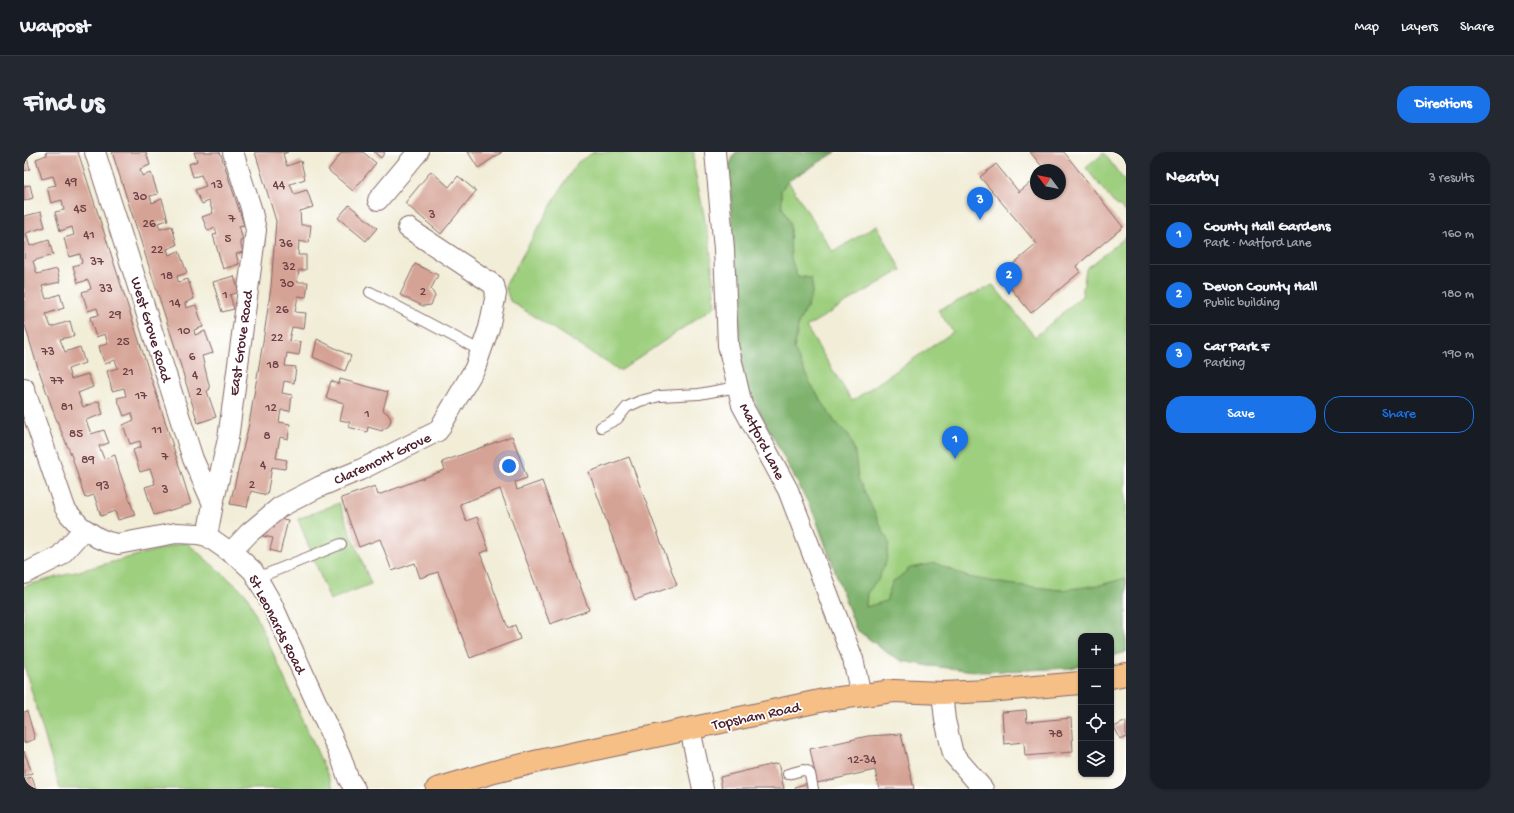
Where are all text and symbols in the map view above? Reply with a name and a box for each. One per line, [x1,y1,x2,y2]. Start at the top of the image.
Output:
text: Waypost [20,16,90,39]
text: Map [1355,19,1379,36]
text: Layers [1401,19,1438,36]
text: Share [1460,19,1494,36]
button: Directions [1397,86,1490,123]
text: Find us [24,88,104,121]
north arrow [1030,164,1066,200]
text: Nearby [1166,168,1219,188]
text: 3 results [1429,171,1474,186]
house number: 49 [65,175,78,190]
house number: 13 [210,178,223,193]
house number: 44 [273,178,285,193]
pin: 3 [967,187,993,220]
house number: 30 [132,190,148,205]
house number: 45 [74,202,87,217]
house number: 3 [428,208,436,223]
house number: 7 [228,212,237,227]
house number: 26 [143,217,156,232]
text: County Hall Gardens [1204,218,1330,236]
text: 1 [1176,227,1182,242]
text: 160 m [1442,227,1474,242]
house number: 41 [83,228,95,243]
house number: 5 [225,232,232,247]
text: Park · Matford Lane [1204,236,1311,251]
house number: 36 [278,237,293,252]
house number: 22 [151,243,164,258]
house number: 37 [89,255,105,270]
house number: 32 [281,260,296,275]
pin: 2 [996,262,1022,295]
house number: 18 [160,269,173,284]
street label: West Grove Road [126,275,175,385]
house number: 30 [279,277,295,292]
text: Devon County Hall [1204,278,1317,296]
house number: 33 [98,282,113,297]
house number: 2 [420,285,427,300]
text: 2 [1176,287,1182,302]
text: 180 m [1442,287,1474,302]
house number: 1 [221,288,228,303]
street label: East Grove Road [226,288,258,397]
house number: 14 [168,296,181,311]
text: Public building [1204,296,1280,311]
house number: 26 [276,303,289,318]
house number: 29 [109,308,122,323]
house number: 10 [177,324,191,339]
house number: 22 [271,331,284,346]
house number: 25 [116,335,130,350]
text: Car Park F [1204,338,1269,356]
house number: 73 [40,345,55,360]
text: 3 [1176,347,1182,362]
text: 190 m [1443,347,1474,362]
house number: 6 [189,350,196,365]
text: Parking [1204,356,1245,371]
house number: 18 [266,358,279,373]
house number: 21 [122,365,134,380]
house number: 4 [192,368,198,383]
house number: 77 [49,374,65,389]
house number: 2 [196,385,203,400]
house number: 17 [134,389,148,404]
button: Save [1166,396,1316,433]
button: Share [1324,396,1474,433]
house number: 81 [61,400,73,415]
house number: 12 [264,401,277,416]
street label: Matford Lane [734,401,788,483]
house number: 1 [363,407,370,422]
house number: 11 [151,423,162,438]
pin: 1 [942,426,968,459]
house number: 85 [69,427,83,442]
house number: 8 [263,429,271,444]
street label: Claremont Grove [331,429,434,490]
house number: 7 [161,450,170,465]
house number: 89 [81,453,95,468]
your location [499,456,519,476]
house number: 4 [260,458,266,473]
house number: 2 [249,478,256,493]
house number: 93 [95,479,110,494]
house number: 3 [161,483,169,498]
street label: St Leonards Road [243,572,310,679]
map controls [1078,633,1114,777]
button: + [1078,633,1114,669]
button: − [1078,669,1114,705]
street label: Topsham Road [710,699,803,735]
button: locate [1078,705,1114,741]
house number: 78 [1048,727,1063,742]
button: layers [1078,741,1114,777]
house number: 12-34 [847,753,876,768]

